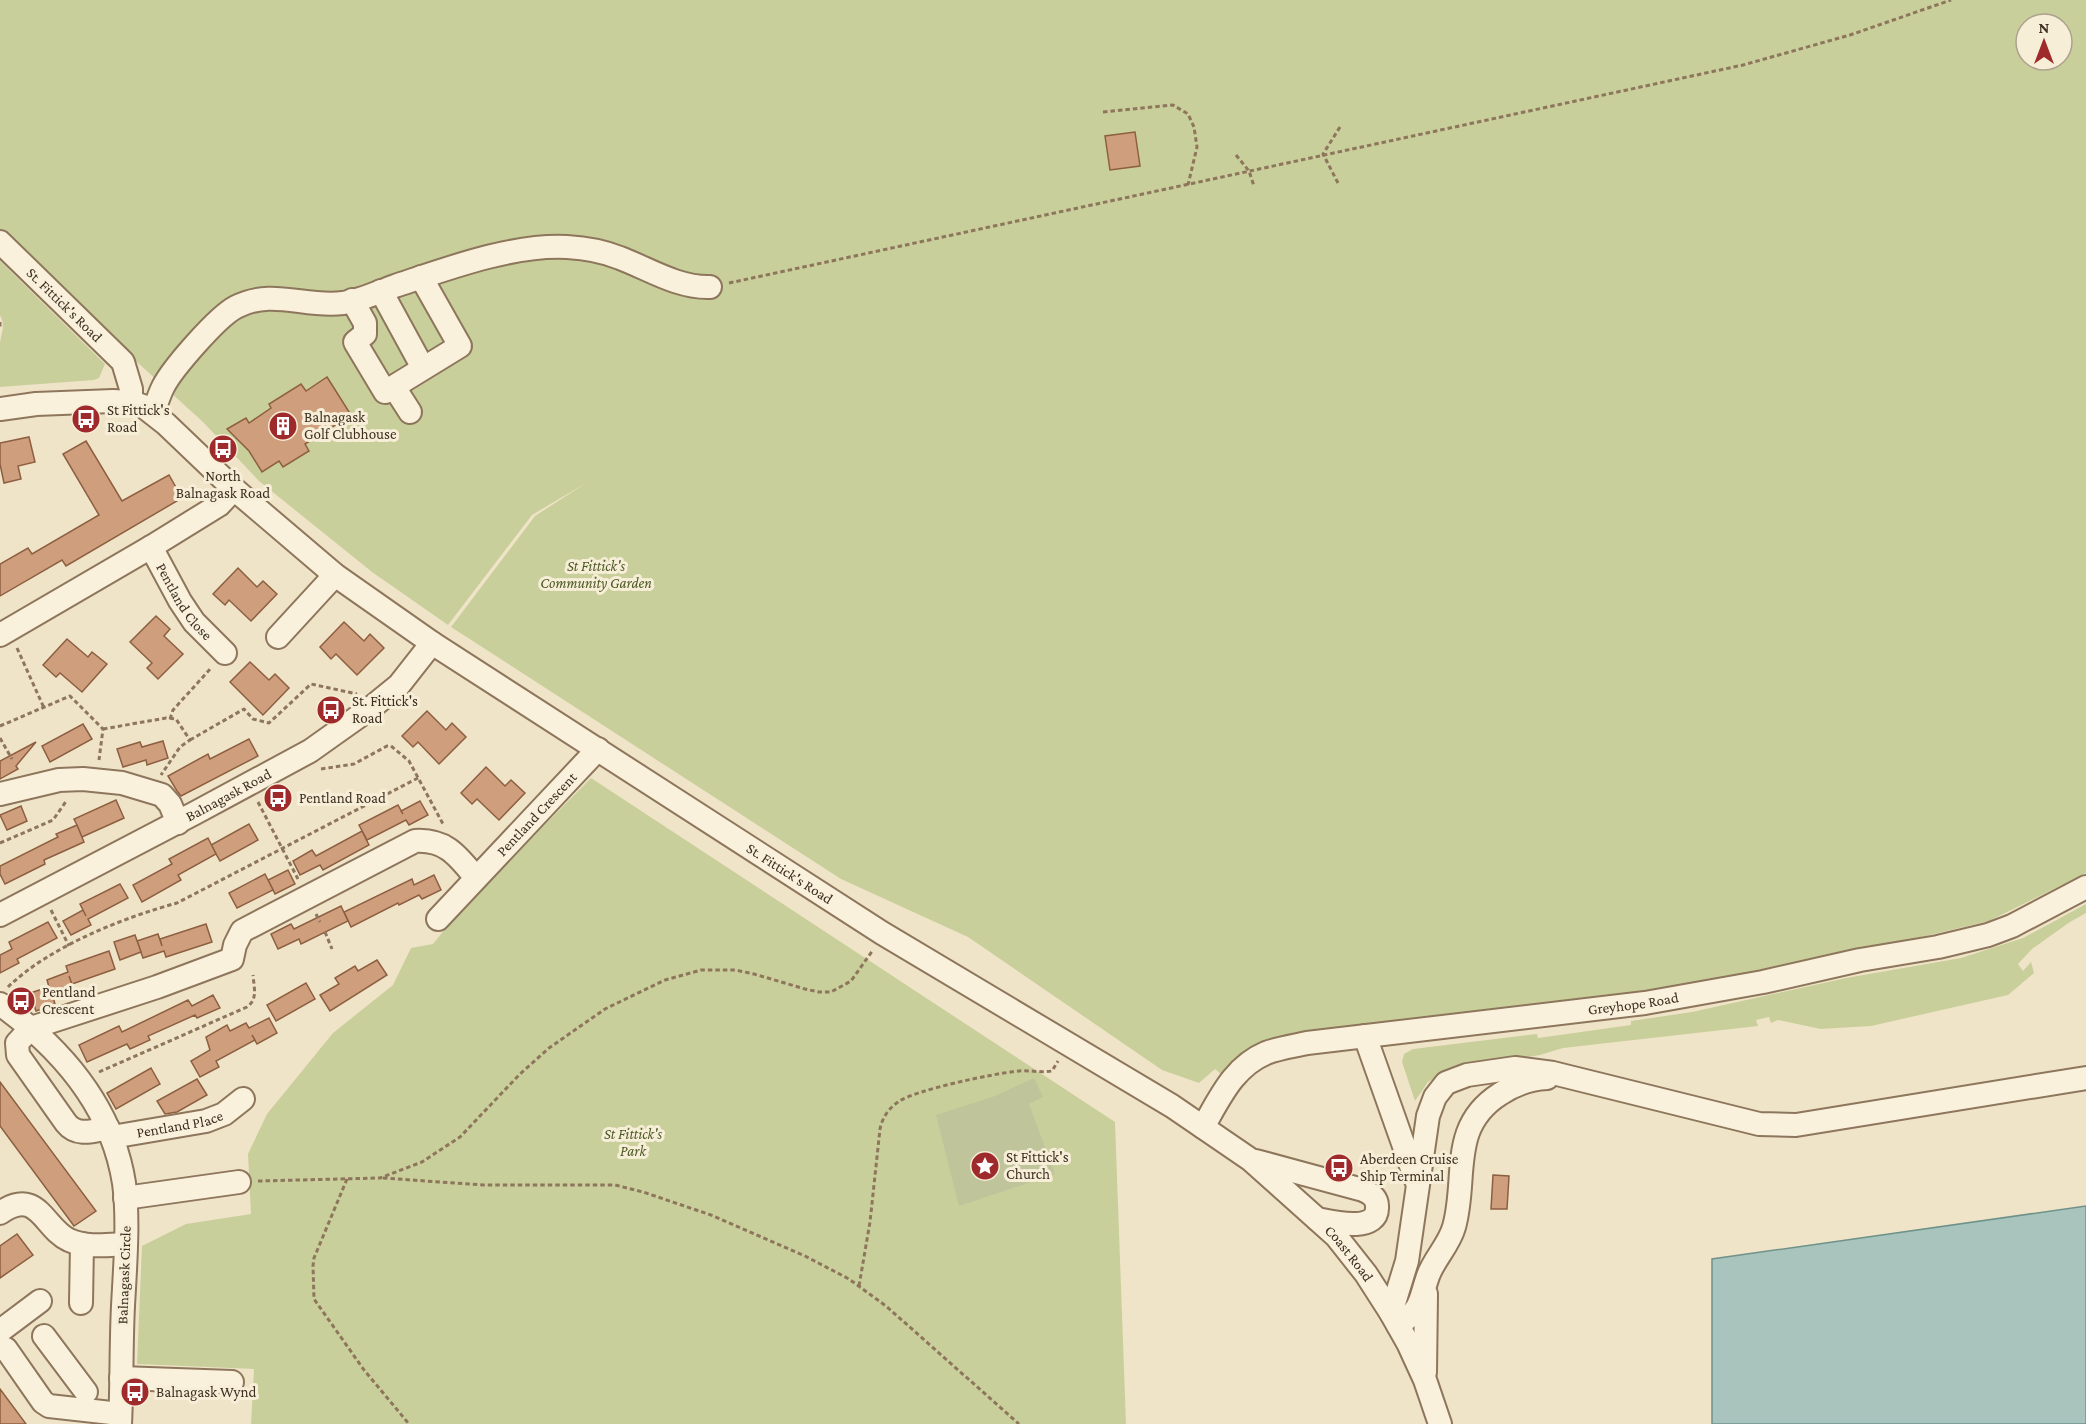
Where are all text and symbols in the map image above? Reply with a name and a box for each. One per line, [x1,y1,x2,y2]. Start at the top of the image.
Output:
north arrow [2014,12,2074,72]
text: N [2039,19,2050,36]
street label: St. Fittick's Road [23,264,106,345]
place label: St Fittick's Road [107,402,170,435]
bus stop icon: St Fittick's Road [70,403,102,435]
place label: Balnagask Golf Clubhouse [304,409,397,442]
building icon: Balnagask Golf Clubhouse [267,410,299,442]
bus stop icon: North Balnagask Road [207,433,239,465]
place label: North Balnagask Road [176,468,270,502]
park label: St Fittick's Community Garden [540,558,652,592]
street label: Pentland Close [153,560,216,644]
place label: St. Fittick's Road [352,693,418,726]
bus stop icon: St. Fittick's Road [315,694,347,726]
street label: Balnagask Road [183,765,274,824]
street label: Pentland Crescent [494,768,580,859]
bus stop icon: Pentland Road [262,782,294,814]
place label: Pentland Road [299,790,386,806]
street label: St. Fittick's Road [744,840,836,907]
place label: Pentland Crescent [42,984,96,1017]
bus stop icon: Pentland Crescent [5,985,37,1017]
street label: Greyhope Road [1587,989,1680,1018]
street label: Pentland Place [135,1107,226,1141]
park label: St Fittick's Park [604,1126,662,1159]
place label: St Fittick's Church [1006,1149,1069,1182]
place icon: St Fittick's Church [969,1150,1001,1182]
place label: Aberdeen Cruise Ship Terminal [1360,1151,1459,1185]
bus stop icon: Aberdeen Cruise Ship Terminal [1323,1152,1355,1184]
street label: Coast Road [1322,1222,1377,1284]
street label: Balnagask Circle [114,1225,135,1325]
bus stop icon: Balnagask Wynd [119,1376,151,1408]
place label: Balnagask Wynd [156,1384,257,1401]

